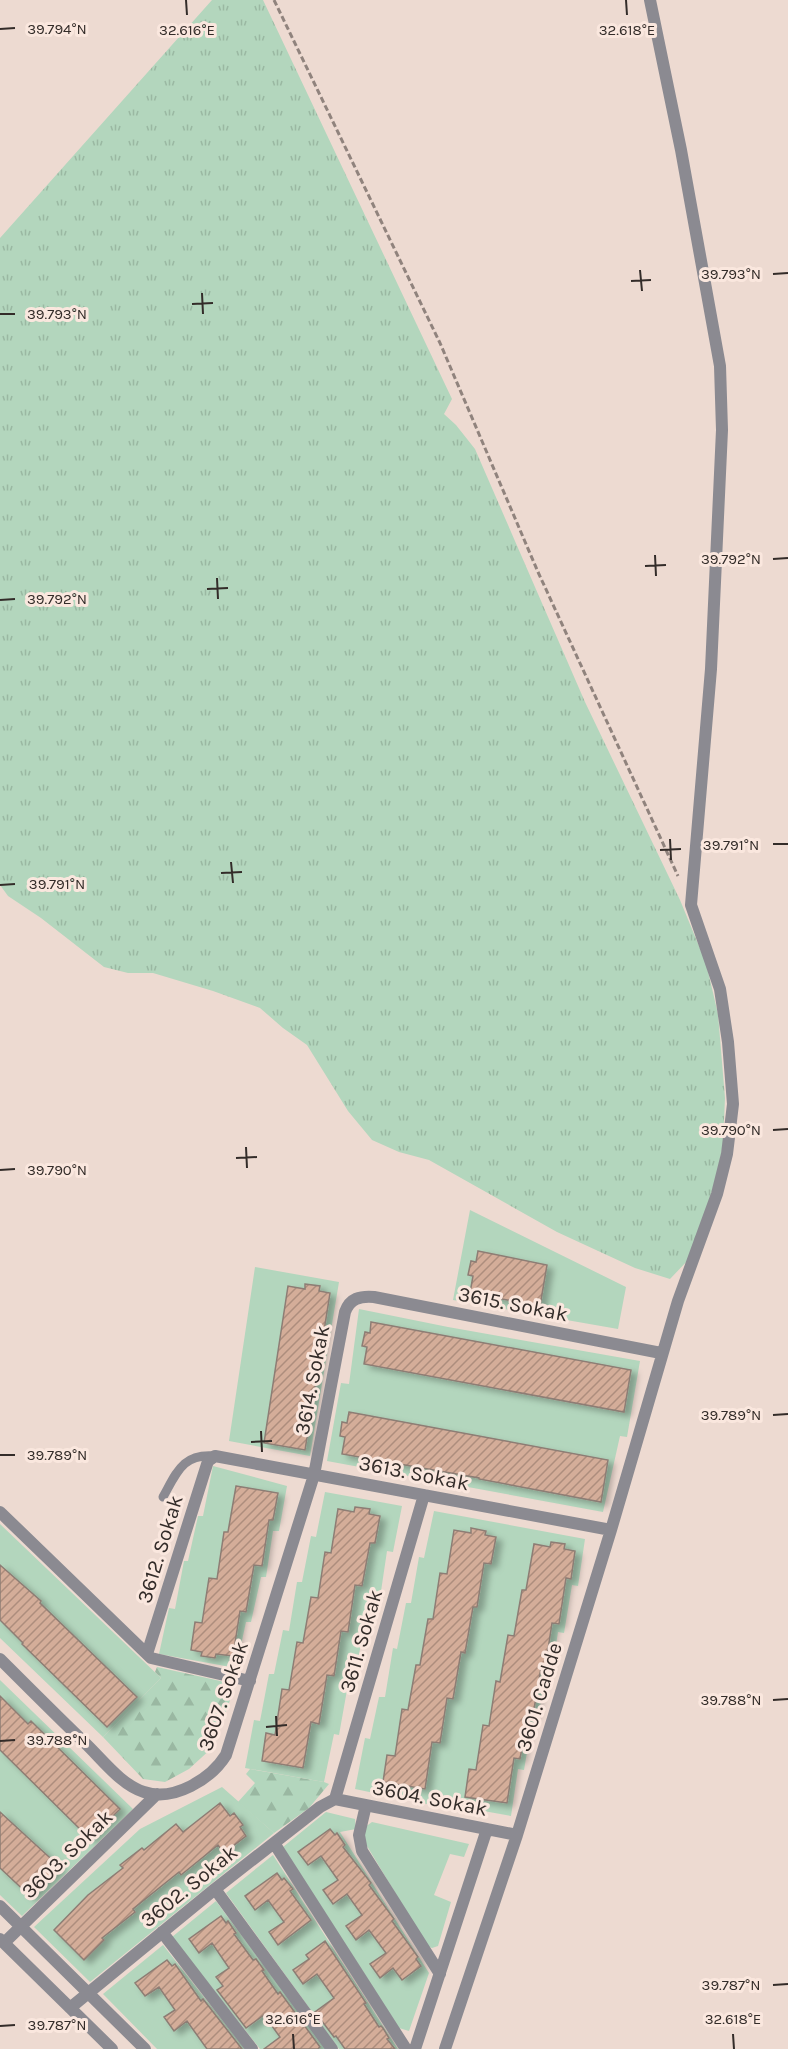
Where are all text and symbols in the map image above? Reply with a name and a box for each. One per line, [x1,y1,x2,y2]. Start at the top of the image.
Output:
text: 39.794°N [27,20,87,38]
text: 32.616°E [159,21,215,39]
text: 32.618°E [599,21,655,39]
text: 39.793°N [701,265,761,283]
text: 39.793°N [27,305,87,323]
text: 39.792°N [701,550,761,568]
text: 39.792°N [27,590,87,608]
text: 39.791°N [703,836,759,854]
text: 39.791°N [29,875,85,893]
text: 39.790°N [701,1121,761,1139]
text: 39.790°N [27,1161,87,1179]
street label: 3615. Sokak [456,1282,570,1326]
street label: 3614. Sokak [290,1323,334,1437]
text: 39.789°N [701,1406,761,1424]
text: 39.789°N [27,1446,87,1464]
street label: 3613. Sokak [357,1451,471,1495]
street label: 3612. Sokak [132,1492,188,1606]
street label: 3611. Sokak [335,1586,387,1695]
street label: 3607. Sokak [193,1638,253,1754]
street label: 3601. Cadde [511,1640,567,1754]
text: 39.788°N [700,1691,762,1709]
text: 39.788°N [26,1731,88,1749]
street label: 3604. Sokak [370,1775,490,1821]
street label: 3603. Sokak [16,1804,118,1903]
street label: 3602. Sokak [136,1840,242,1932]
text: 39.787°N [702,1976,760,1994]
text: 32.616°E [265,2010,321,2028]
text: 32.618°E [705,2010,761,2028]
text: 39.787°N [28,2016,86,2034]

